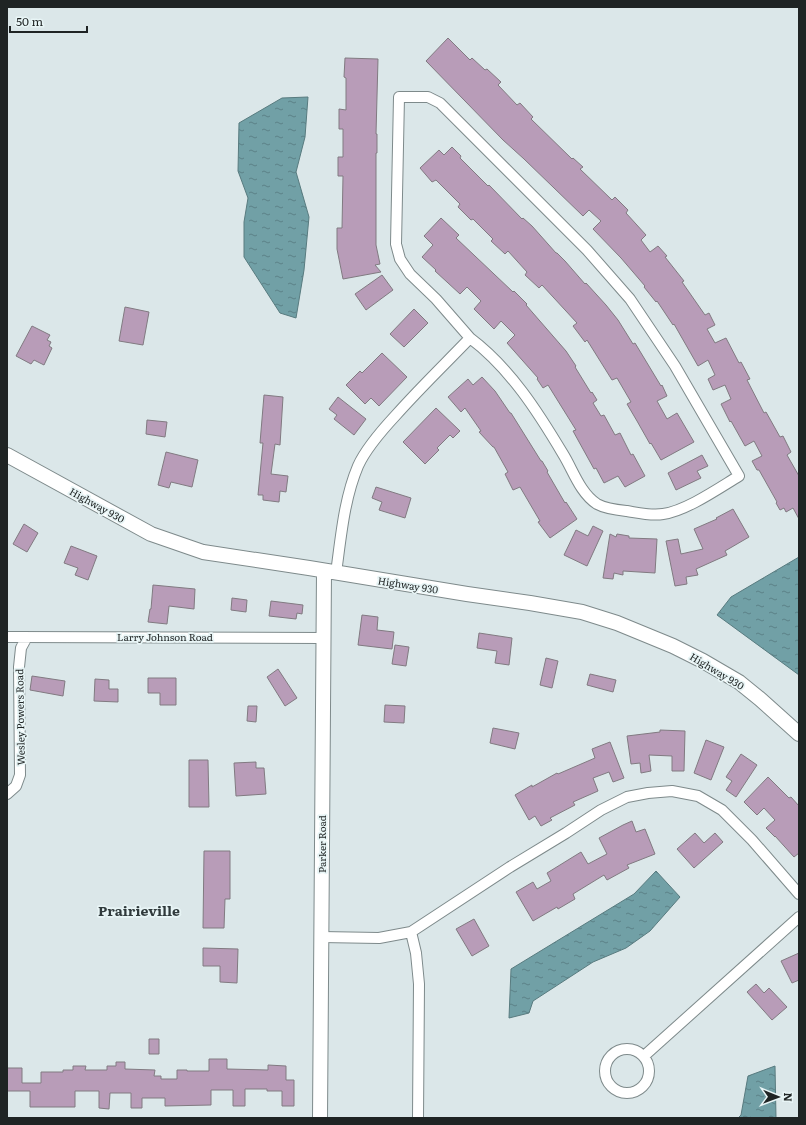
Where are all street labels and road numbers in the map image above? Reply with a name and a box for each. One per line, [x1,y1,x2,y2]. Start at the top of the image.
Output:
street label: Highway 930 [67,483,128,526]
street label: Highway 930 [377,572,440,597]
street label: Larry Johnson Road [117,629,213,644]
street label: Highway 930 [687,648,747,693]
street label: Wesley Powers Road [11,669,28,765]
street label: Parker Road [314,815,329,873]

